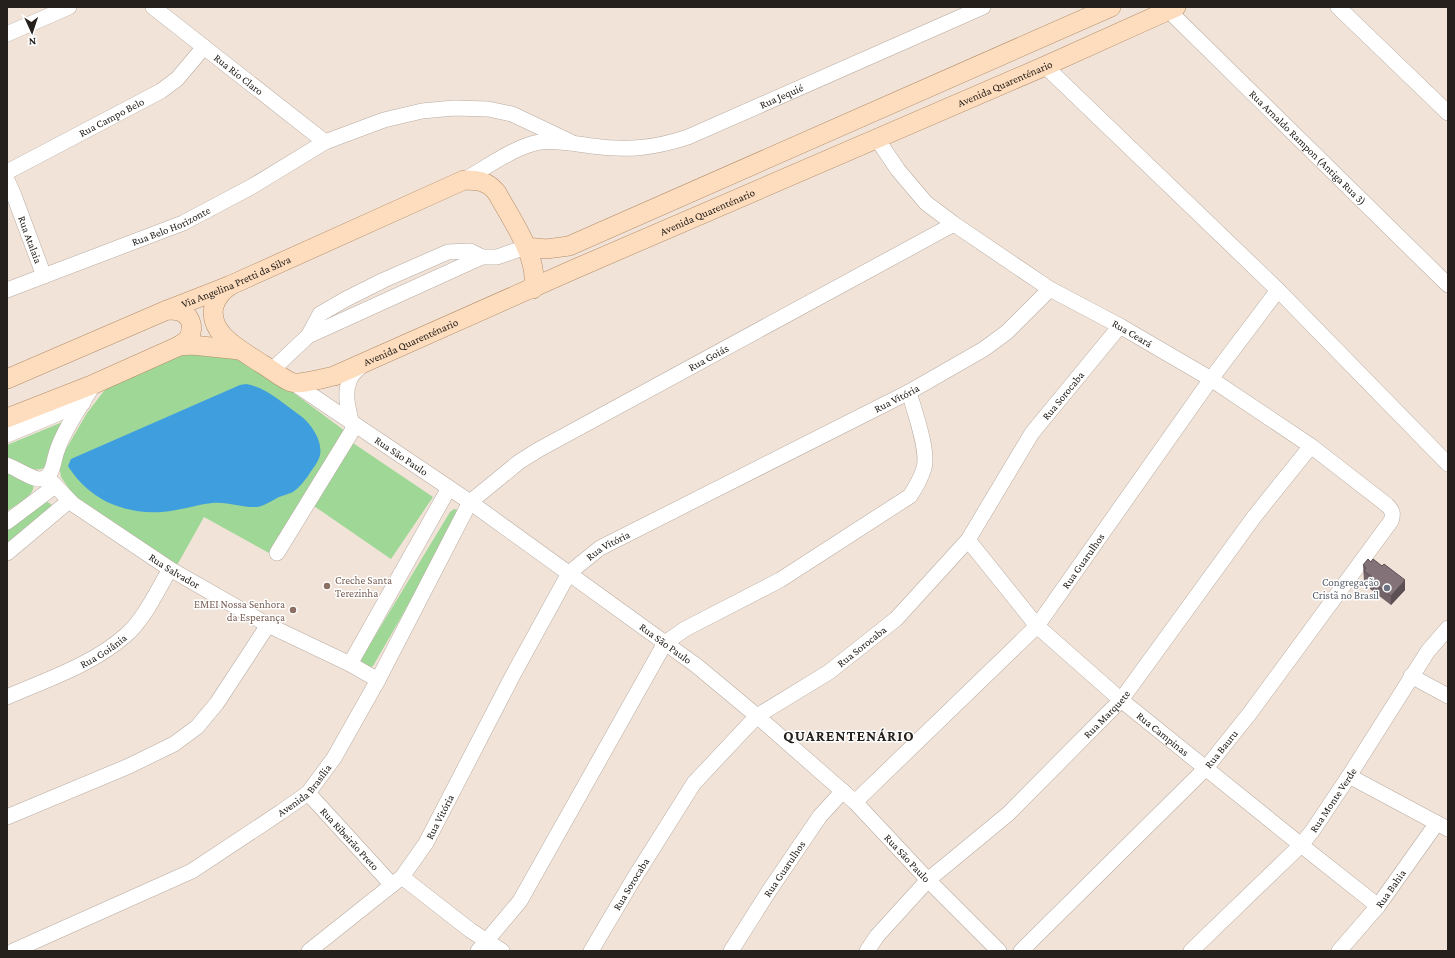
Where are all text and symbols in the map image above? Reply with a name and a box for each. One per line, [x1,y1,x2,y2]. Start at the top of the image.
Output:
north arrow [12,12,52,52]
text: N [28,36,37,48]
street label: Rua Rio Claro [212,51,266,98]
street label: Avenida Quarenténario [956,57,1055,109]
street label: Rua Jequié [758,81,805,111]
street label: Rua Arnaldo Rampon (Antiga Rua 3) [1247,88,1369,208]
street label: Rua Campo Belo [77,95,147,139]
street label: Avenida Quarenténario [658,186,757,237]
street label: Rua Belo Horizonte [130,204,212,248]
street label: Rua Atalaia [16,214,45,265]
street label: Via Angelina Pretti da Silva [180,253,293,310]
street label: Avenida Quarenténario [362,316,460,368]
street label: Rua Ceará [1110,317,1154,349]
street label: Rua Goiás [686,342,730,373]
street label: Rua Sorocaba [1039,369,1086,422]
street label: Rua Vitória [872,382,921,415]
street label: Rua São Paulo [373,434,431,478]
street label: Rua Vitória [584,528,632,563]
street label: Rua Guarulhos [1059,531,1107,591]
street label: Rua Salvador [147,551,202,591]
place label: Creche Santa Terezinha [335,574,392,599]
place label: Congregação Cristã no Brasil [1312,576,1380,601]
marker: Creche Santa Terezinha [322,581,332,591]
marker: Congregação Cristã no Brasil [1382,583,1392,593]
place label: EMEI Nossa Senhora da Esperança [194,598,285,624]
marker: EMEI Nossa Senhora da Esperança [288,605,298,615]
street label: Rua São Paulo [637,620,694,666]
street label: Rua Sorocaba [835,623,889,669]
street label: Rua Goiânia [78,631,129,670]
street label: Rua Marquete [1081,688,1132,740]
street label: Rua Campinas [1134,709,1191,758]
street label: Rua Bauru [1202,727,1240,771]
district label: QUARENTENÁRIO [783,728,915,744]
street label: Avenida Brasília [275,762,333,819]
street label: Rua Monte Verde [1307,765,1359,835]
street label: Rua Vitória [423,792,456,841]
street label: Rua Ribeirão Preto [318,805,382,873]
street label: Rua São Paulo [882,832,933,885]
street label: Rua Guarulhos [761,838,807,899]
street label: Rua Sorocaba [610,856,651,912]
street label: Rua Bahia [1373,867,1408,910]

